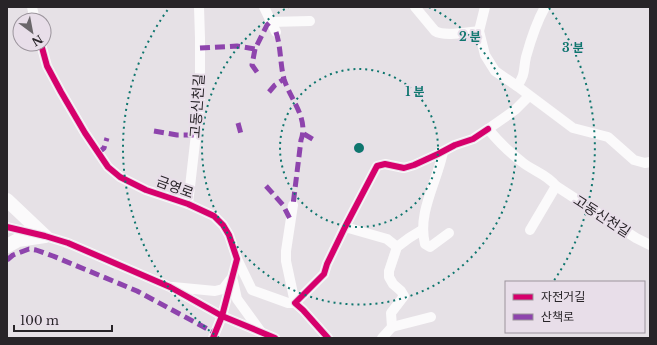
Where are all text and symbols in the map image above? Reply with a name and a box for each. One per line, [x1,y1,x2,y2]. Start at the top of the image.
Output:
north arrow [12,12,52,52]
text: 2 분 [459,29,481,44]
text: N [29,32,45,50]
text: 3 분 [562,40,584,55]
street label: 고동신천길 [186,73,208,139]
text: 1 분 [405,84,425,99]
centre of rings [352,141,366,155]
street label: 금영로 [154,172,196,202]
street label: 고동신천길 [570,191,634,241]
legend [505,281,645,333]
text: 자전거길 [541,289,585,304]
scale bar [14,307,112,333]
text: 산책로 [541,309,574,324]
text: 100 m [20,313,59,328]

